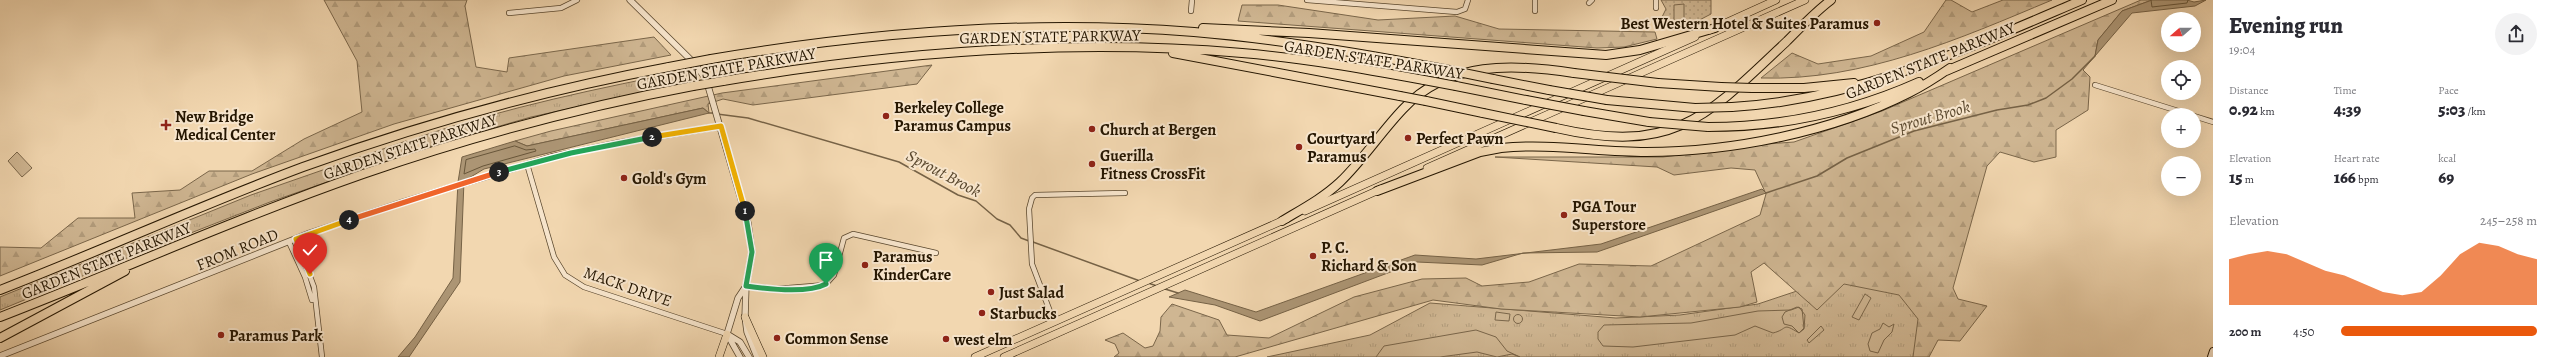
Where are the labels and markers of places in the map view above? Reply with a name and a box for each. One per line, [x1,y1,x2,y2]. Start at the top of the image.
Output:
place label: Best Western Hotel & Suites Paramus [1620,13,1869,35]
marker: Best Western Hotel & Suites Paramus [1872,18,1882,28]
place label: Berkeley College Paramus Campus [894,97,1011,137]
place label: New Bridge Medical Center [175,106,276,146]
marker: Berkeley College Paramus Campus [881,111,891,121]
marker: New Bridge Medical Center [160,119,172,131]
place label: Church at Bergen [1100,119,1216,141]
marker: Church at Bergen [1087,124,1097,134]
pin: 2 [642,127,662,147]
place label: Courtyard Paramus [1307,128,1376,168]
place label: Perfect Pawn [1416,128,1504,150]
marker: Perfect Pawn [1403,133,1413,143]
marker: Courtyard Paramus [1294,142,1304,152]
place label: Guerilla Fitness CrossFit [1100,145,1206,185]
marker: Guerilla Fitness CrossFit [1087,159,1097,169]
pin: 3 [489,162,509,182]
place label: Gold's Gym [632,168,707,190]
marker: Gold's Gym [619,173,629,183]
place label: PGA Tour Superstore [1572,196,1646,236]
pin: 1 [735,201,755,221]
pin: 4 [339,210,359,230]
marker: PGA Tour Superstore [1559,210,1569,220]
pin [293,233,327,274]
place label: P. C. Richard & Son [1321,237,1417,277]
pin [809,243,843,284]
place label: Paramus KinderCare [873,246,951,286]
marker: P. C. Richard & Son [1308,251,1318,261]
marker: Paramus KinderCare [860,260,870,270]
place label: Just Salad [999,282,1064,304]
marker: Just Salad [986,287,996,297]
place label: Starbucks [990,303,1057,325]
marker: Starbucks [977,308,987,318]
place label: Paramus Park [229,325,323,347]
place label: Common Sense [785,328,888,350]
place label: west elm [953,329,1013,351]
marker: Paramus Park [216,330,226,340]
marker: Common Sense [772,333,782,343]
marker: west elm [941,334,951,344]

